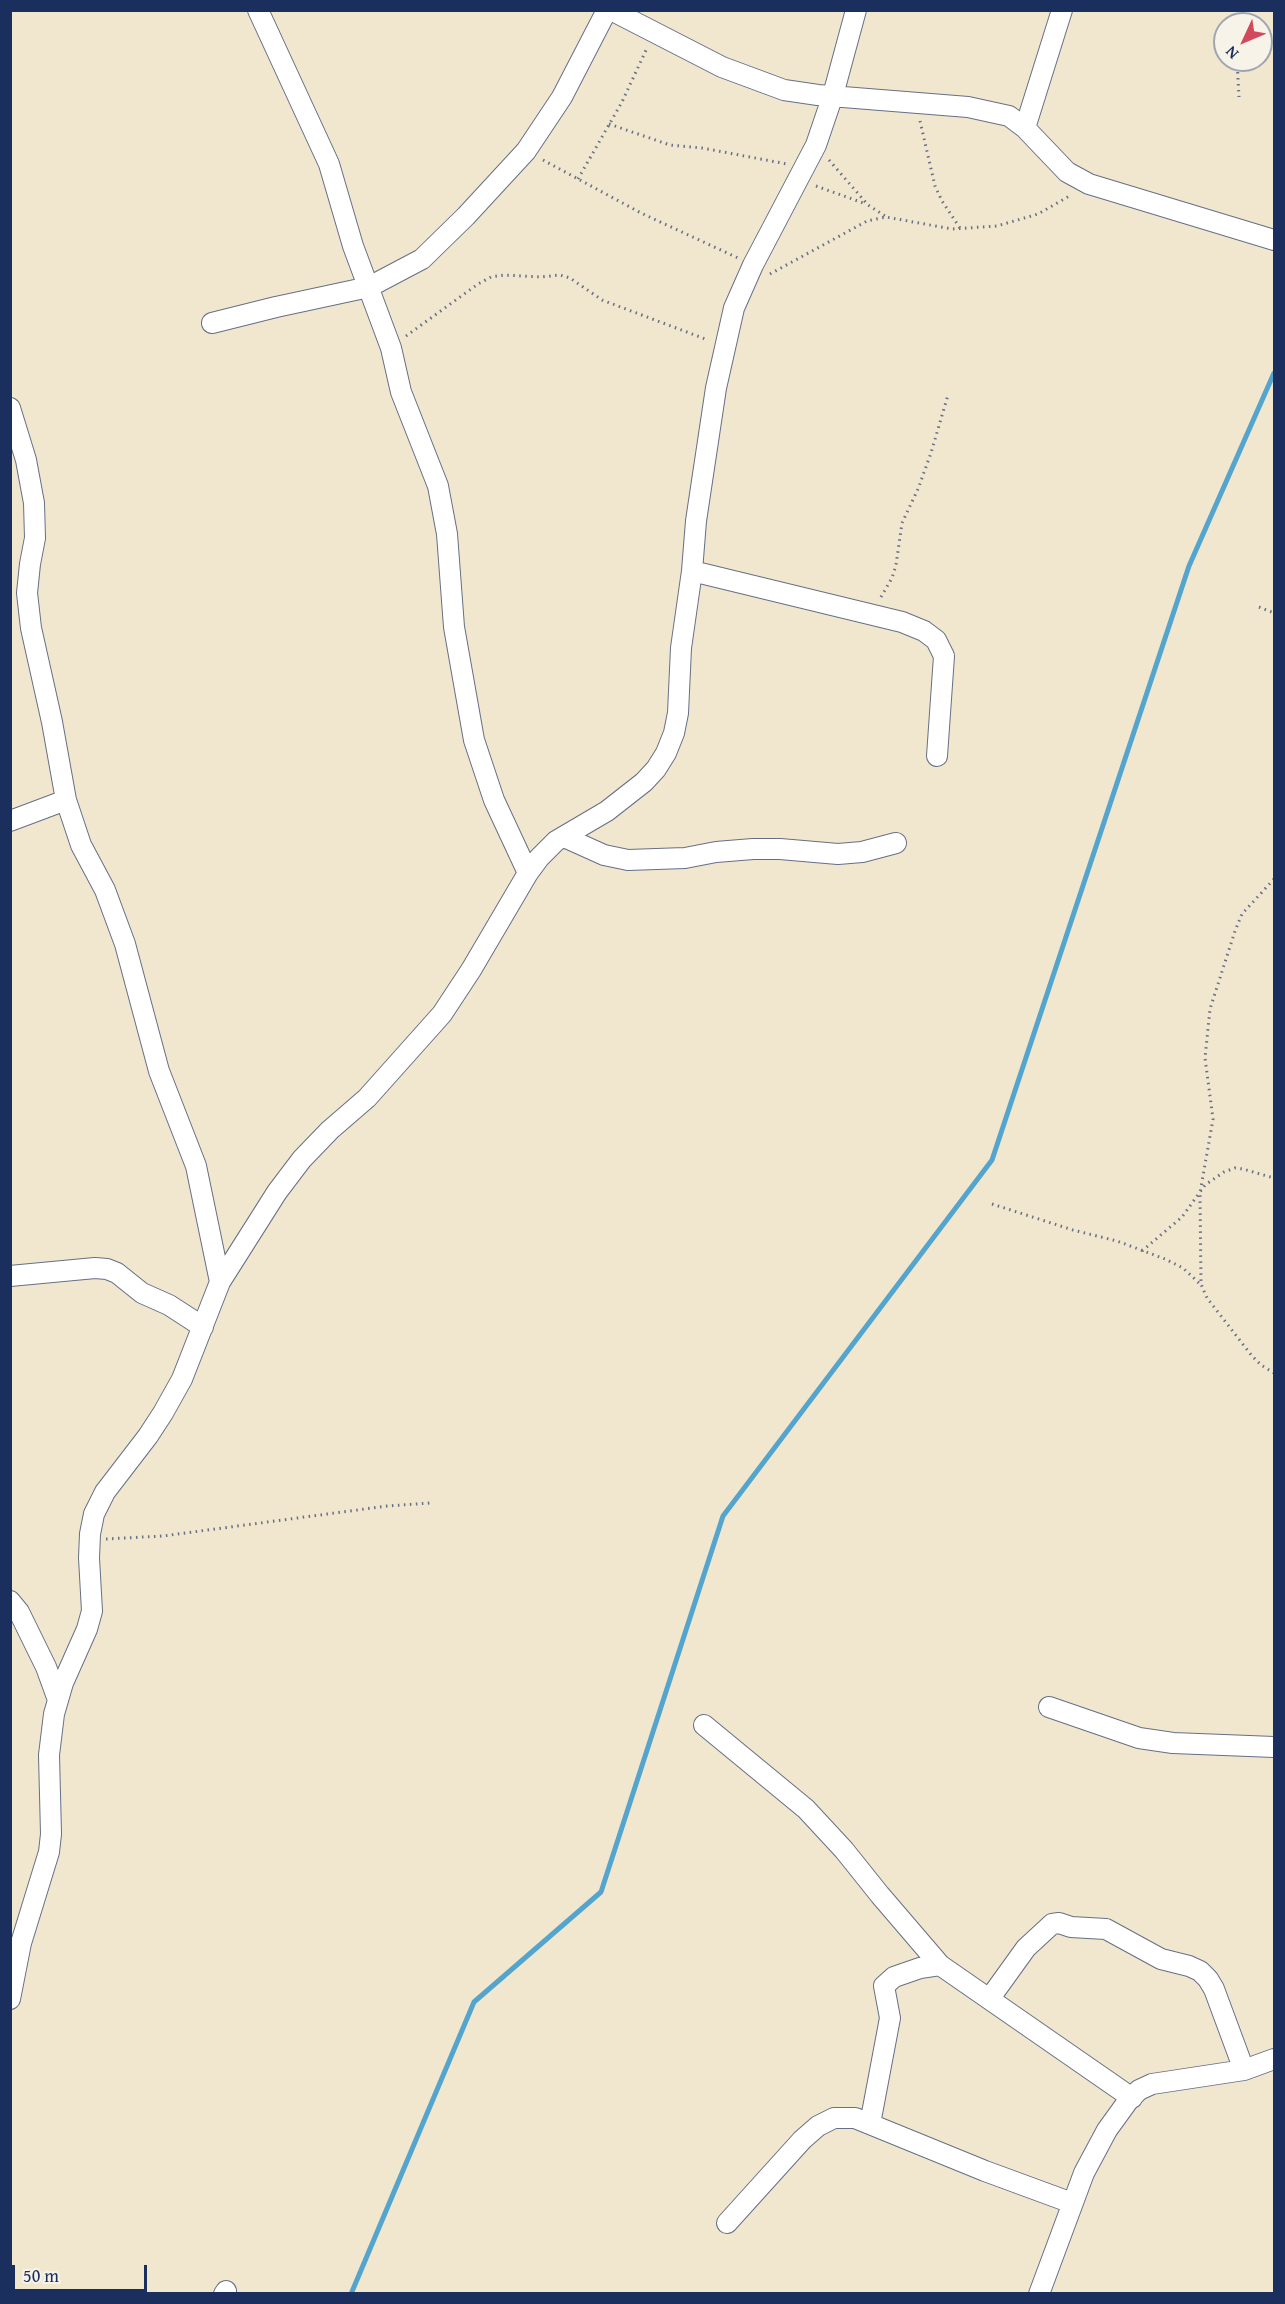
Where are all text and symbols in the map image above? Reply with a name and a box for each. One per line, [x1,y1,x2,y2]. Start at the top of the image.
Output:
north arrow [1213,12,1273,72]
text: N [1219,41,1244,65]
scale bar [15,2253,150,2291]
text: 50 m [23,2262,59,2289]

